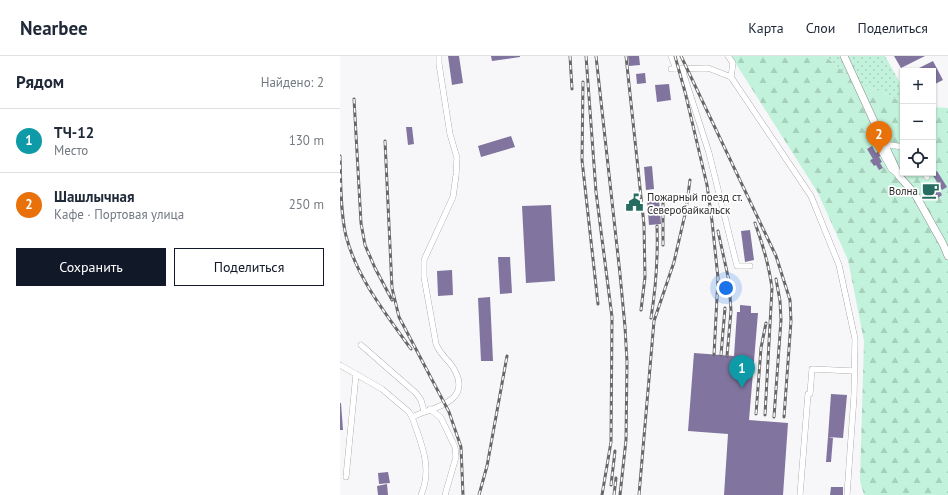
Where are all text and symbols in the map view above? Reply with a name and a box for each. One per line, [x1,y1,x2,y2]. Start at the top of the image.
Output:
text: Nearbee [20,16,88,40]
text: Карта [748,19,784,37]
text: Слои [806,19,835,37]
text: Поделиться [857,19,928,37]
map controls [900,68,936,176]
button: + [900,68,936,104]
text: Рядом [16,71,64,93]
text: Найдено: 2 [261,74,324,91]
button: − [900,104,936,140]
pin: 2 [866,121,892,154]
text: ТЧ-12 [54,123,94,142]
text: 1 [25,132,33,149]
text: 130 m [289,132,324,149]
button: locate [900,140,936,176]
text: Место [54,142,88,159]
cafe icon: Волна [921,181,941,201]
place label: Волна [889,184,918,198]
text: Шашлычная [54,187,135,206]
place label: Пожарный поезд ст. Северобайкальск [647,190,743,217]
public building icon: Пожарный поезд ст. Северобайкальск [624,193,644,213]
text: 2 [25,196,33,213]
text: 250 m [289,196,324,213]
text: Кафе · Портовая улица [54,206,184,223]
button: Сохранить [16,248,166,286]
button: Поделиться [174,248,324,286]
your location [716,278,736,298]
pin: 1 [729,355,755,388]

